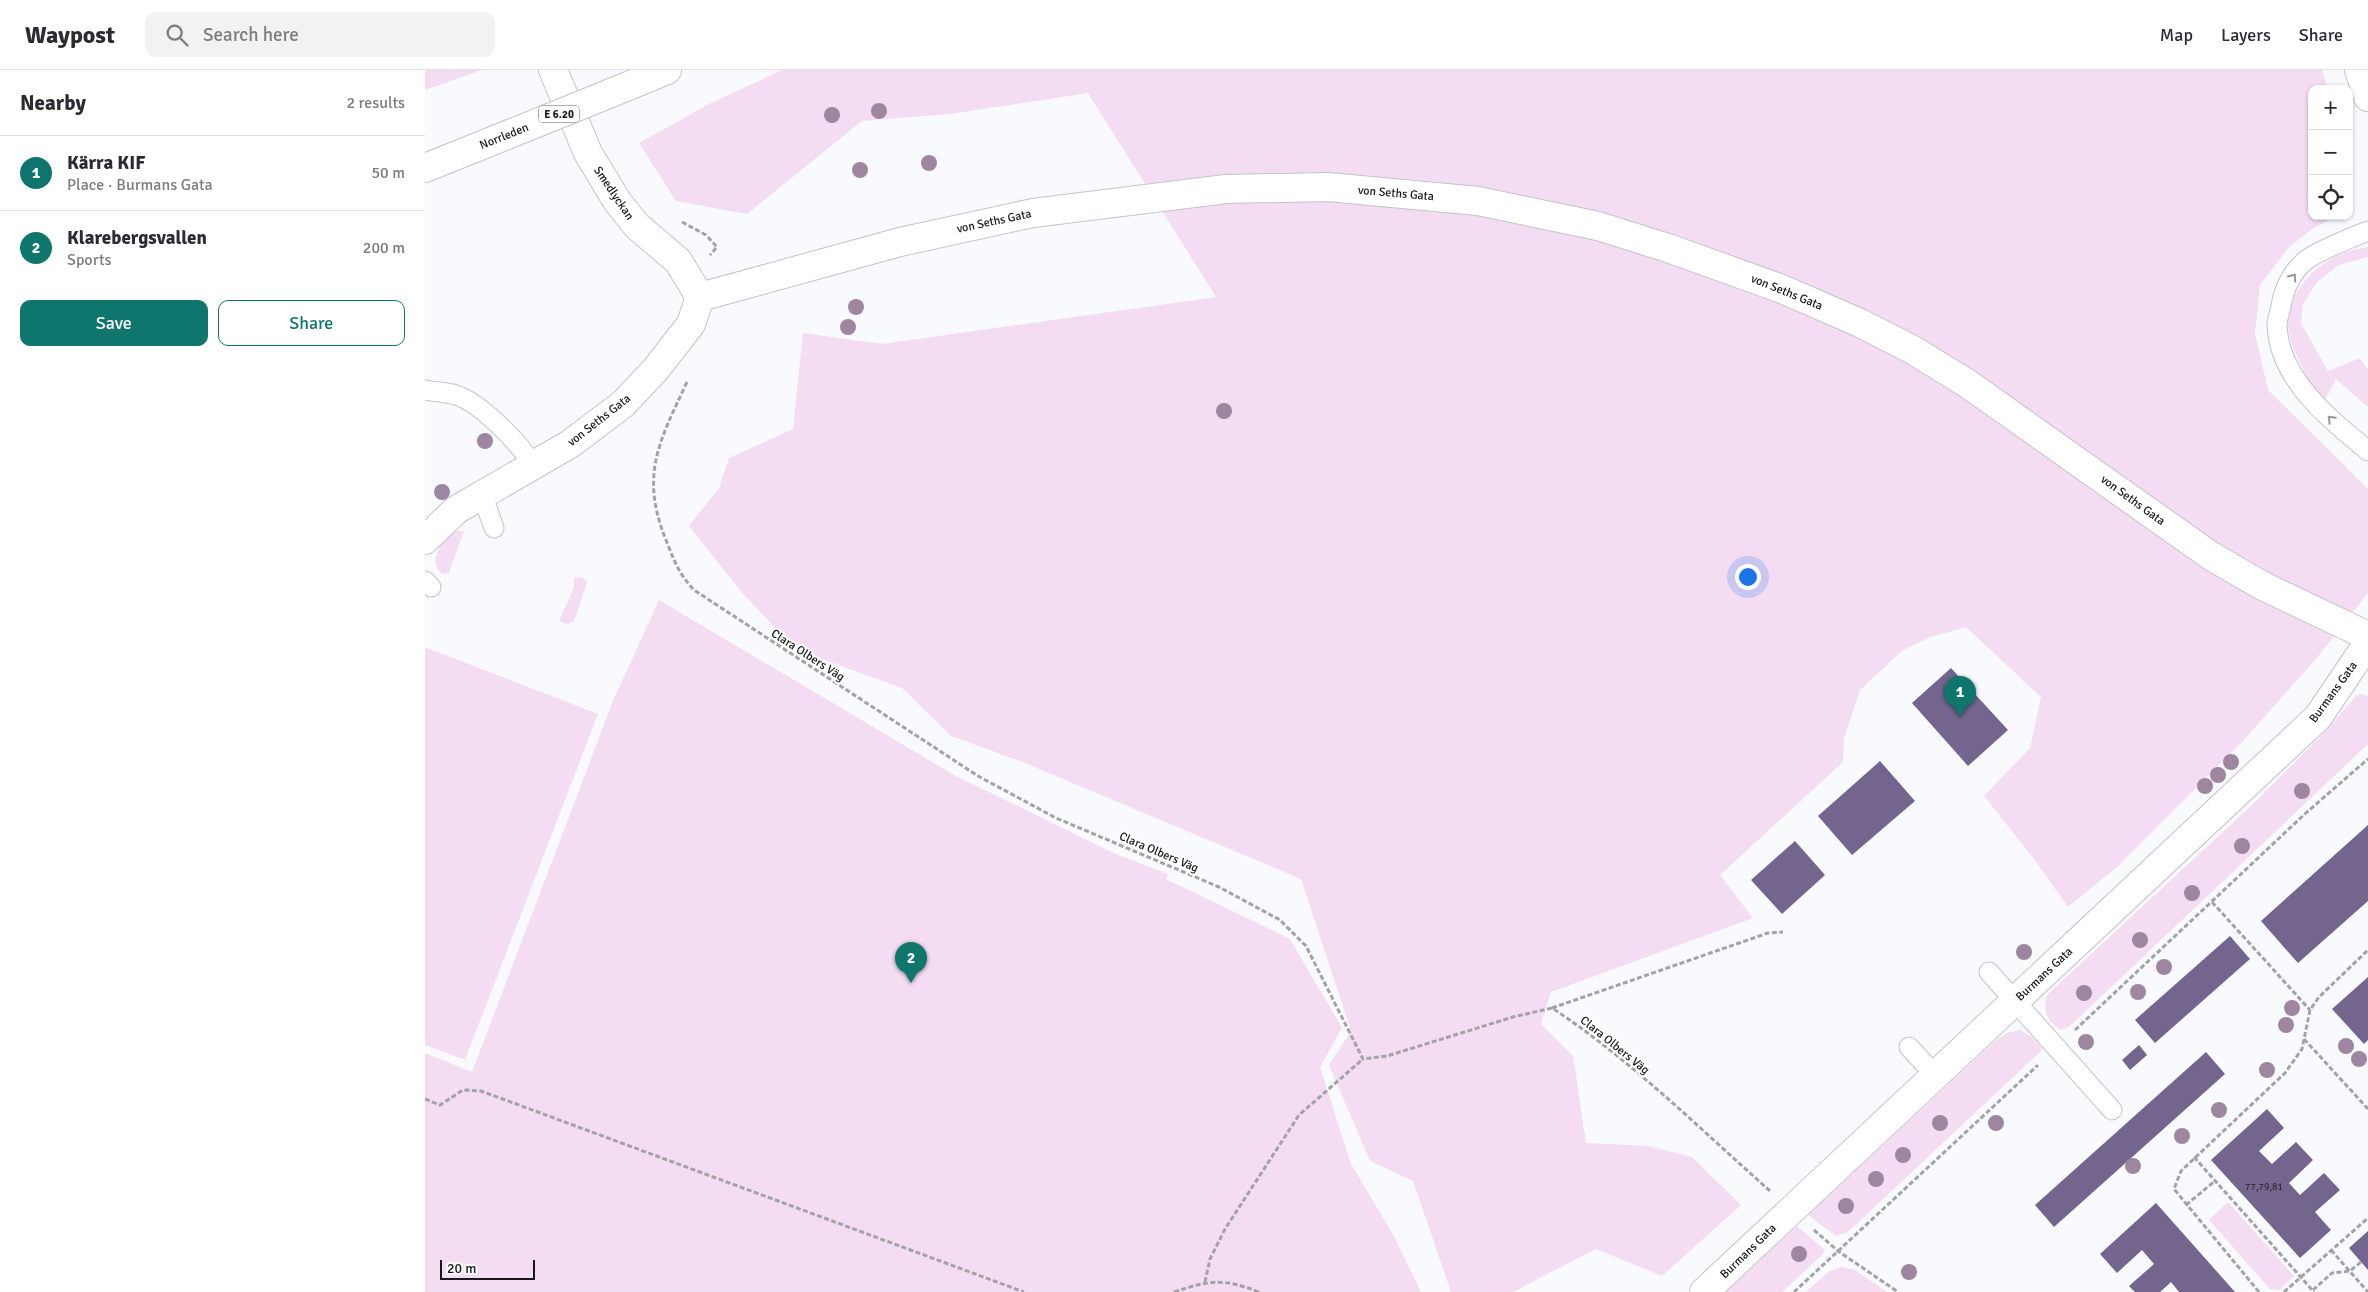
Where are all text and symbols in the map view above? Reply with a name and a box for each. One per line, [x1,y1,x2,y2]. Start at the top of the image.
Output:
search box [145,12,495,57]
text: Waypost [25,20,115,50]
icon: search [163,21,191,49]
text: Search here [203,23,299,47]
text: Map [2160,24,2193,46]
text: Layers [2221,24,2271,46]
text: Share [2299,24,2343,46]
map controls [2308,85,2353,220]
button: + [2308,85,2353,130]
text: Nearby [20,90,86,116]
text: 2 results [346,93,405,113]
road number: E 6.20 [539,106,579,122]
street label: Norrleden [477,120,531,153]
button: − [2308,130,2353,175]
text: Kärra KIF [67,151,145,175]
text: 1 [32,163,40,183]
text: 50 m [371,163,405,183]
street label: Smedlyckan [590,163,637,223]
text: Place · Burmans Gata [67,175,213,195]
button: locate [2308,175,2353,220]
street label: von Seths Gata [1357,183,1434,204]
street label: von Seths Gata [955,206,1033,237]
text: Klarebergsvallen [67,226,207,250]
text: 2 [32,238,40,258]
text: 200 m [363,238,405,258]
text: Sports [67,250,112,270]
street label: von Seths Gata [1749,271,1825,314]
one-way arrow [2287,273,2296,283]
button: Save [20,300,208,346]
button: Share [218,300,405,346]
street label: von Seths Gata [565,391,634,450]
one-way arrow [2328,416,2337,425]
street label: von Seths Gata [2098,472,2168,529]
your location [1735,564,1761,590]
street label: Clara Olbers Väg [768,626,847,685]
street label: Burmans Gata [2306,659,2361,726]
pin: 1 [1944,676,1976,717]
street label: Clara Olbers Väg [1117,829,1201,876]
pin: 2 [895,942,927,983]
street label: Burmans Gata [2013,944,2076,1004]
street label: Clara Olbers Väg [1577,1013,1652,1078]
house number: 77,79,81 [2245,1181,2283,1193]
street label: Burmans Gata [1717,1221,1780,1282]
scale bar [440,1257,535,1280]
text: 20 m [447,1260,476,1277]

